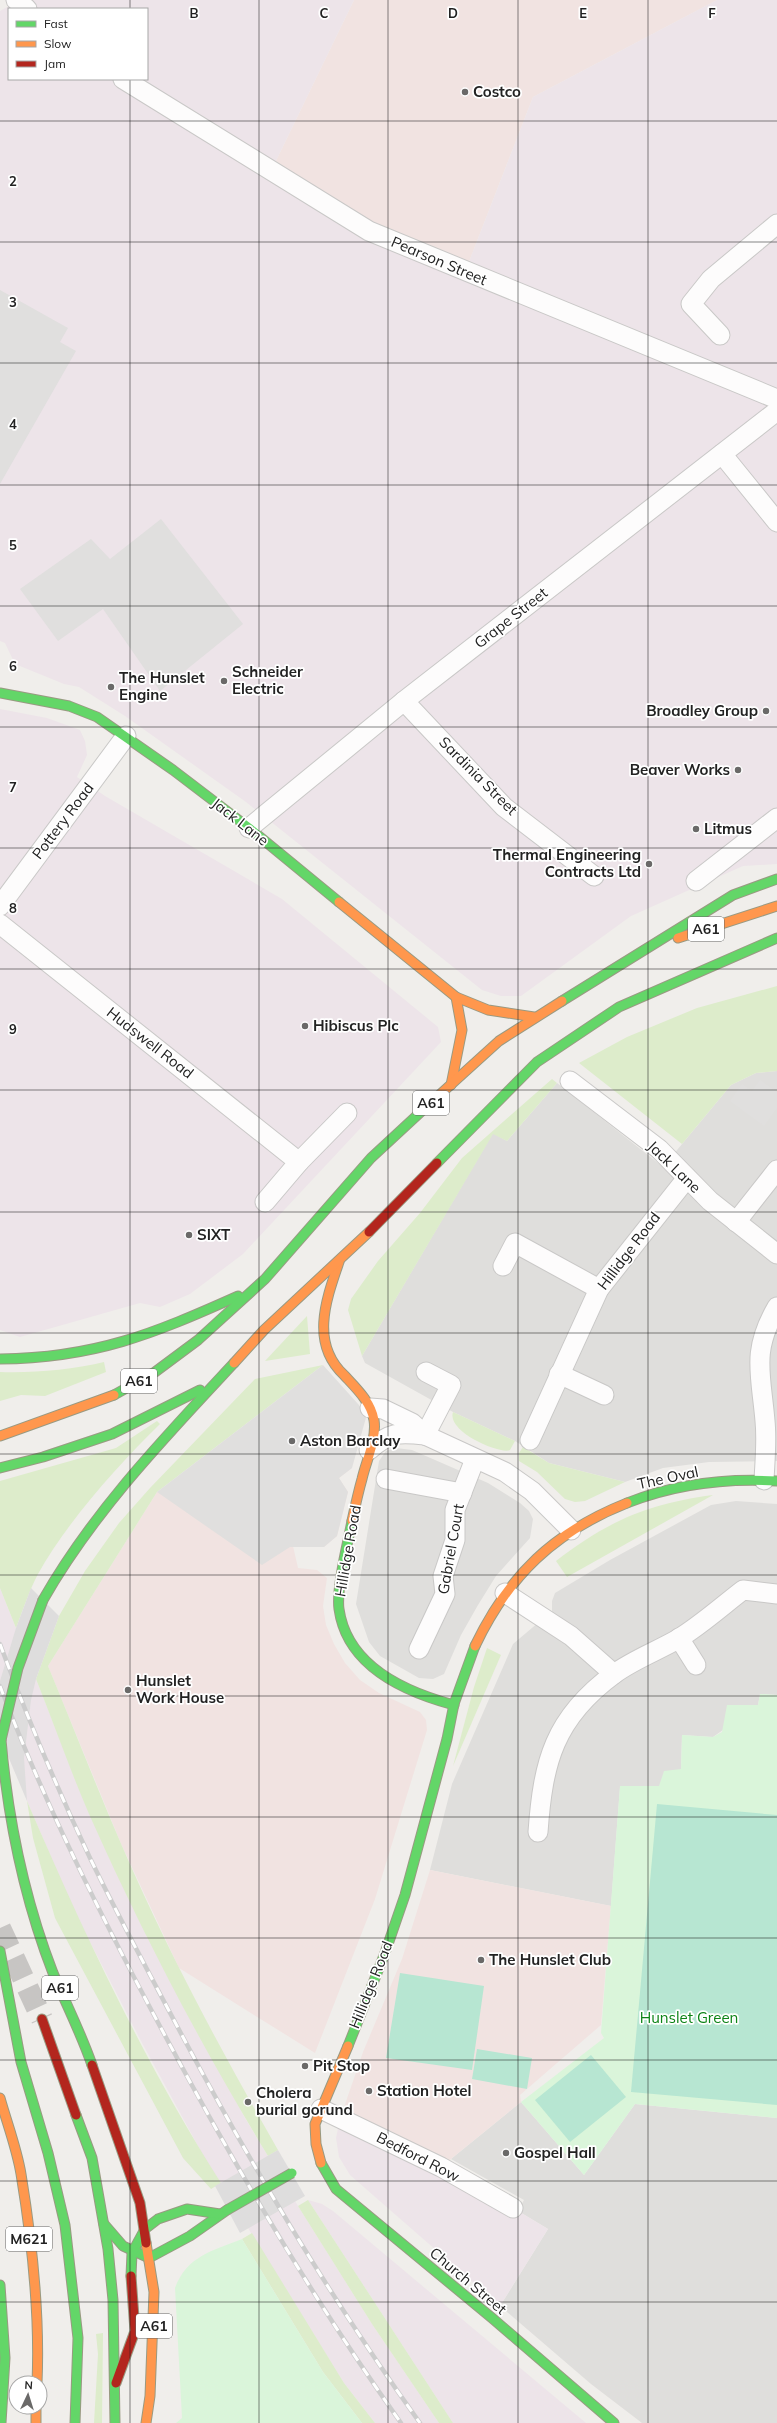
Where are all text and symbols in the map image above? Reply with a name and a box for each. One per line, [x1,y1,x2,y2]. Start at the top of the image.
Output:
text: B [190,5,199,21]
text: C [320,5,329,21]
text: D [448,5,458,21]
text: E [579,5,587,21]
text: F [708,5,716,21]
legend [8,8,148,80]
text: Fast [44,16,68,31]
text: Slow [44,36,72,51]
text: Jam [44,56,66,71]
place label: Costco [473,82,521,101]
marker: Costco [460,87,470,97]
text: 2 [9,173,17,189]
street label: Pearson Street [388,232,490,289]
text: 3 [9,294,17,310]
text: 4 [9,416,17,432]
text: 5 [9,537,17,553]
street label: Grape Street [470,583,551,652]
text: 6 [9,658,17,674]
place label: Schneider Electric [232,662,303,698]
place label: The Hunslet Engine [119,668,205,704]
marker: Schneider Electric [219,676,229,686]
marker: The Hunslet Engine [106,682,116,692]
place label: Broadley Group [646,701,758,720]
marker: Broadley Group [761,706,771,716]
street label: Sardinia Street [435,733,521,819]
place label: Beaver Works [630,760,730,779]
marker: Beaver Works [733,765,743,775]
text: 7 [9,779,17,795]
street label: Pottery Road [28,779,98,863]
street label: Jack Lane [208,793,273,850]
place label: Litmus [704,819,752,838]
marker: Litmus [691,824,701,834]
place label: Thermal Engineering Contracts Ltd [493,845,641,881]
marker: Thermal Engineering Contracts Ltd [644,859,654,869]
text: 8 [9,900,17,916]
road number: A61 [688,917,724,941]
street label: Hudswell Road [103,1003,198,1083]
place label: Hibiscus Plc [313,1016,399,1035]
text: 9 [9,1021,17,1037]
marker: Hibiscus Plc [300,1021,310,1031]
road number: A61 [413,1091,449,1115]
street label: Jack Lane [644,1136,705,1197]
street label: Hillidge Road [593,1208,664,1293]
place label: SIXT [197,1225,231,1244]
marker: SIXT [184,1230,194,1240]
road number: A61 [121,1369,157,1393]
place label: Aston Barclay [300,1431,401,1450]
marker: Aston Barclay [287,1436,297,1446]
street label: The Oval [636,1462,700,1493]
street label: Gabriel Court [433,1502,468,1596]
street label: Hillidge Road [330,1504,365,1598]
place label: Hunslet Work House [136,1671,224,1707]
marker: Hunslet Work House [123,1685,133,1695]
street label: Hillidge Road [344,1938,397,2031]
place label: The Hunslet Club [489,1950,611,1969]
marker: The Hunslet Club [476,1955,486,1965]
road number: A61 [42,1976,78,2000]
park label: Hunslet Green [640,2008,738,2027]
place label: Pit Stop [313,2056,370,2075]
marker: Pit Stop [300,2061,310,2071]
place label: Station Hotel [377,2081,471,2100]
place label: Cholera burial gorund [256,2083,353,2119]
marker: Station Hotel [364,2086,374,2096]
marker: Cholera burial gorund [243,2097,253,2107]
street label: Bedford Row [373,2127,463,2186]
place label: Gospel Hall [514,2143,596,2162]
marker: Gospel Hall [501,2148,511,2158]
road number: M621 [6,2227,52,2251]
street label: Church Street [426,2243,511,2318]
road number: A61 [136,2314,172,2338]
north arrow [8,2375,48,2415]
text: N [24,2378,33,2392]

